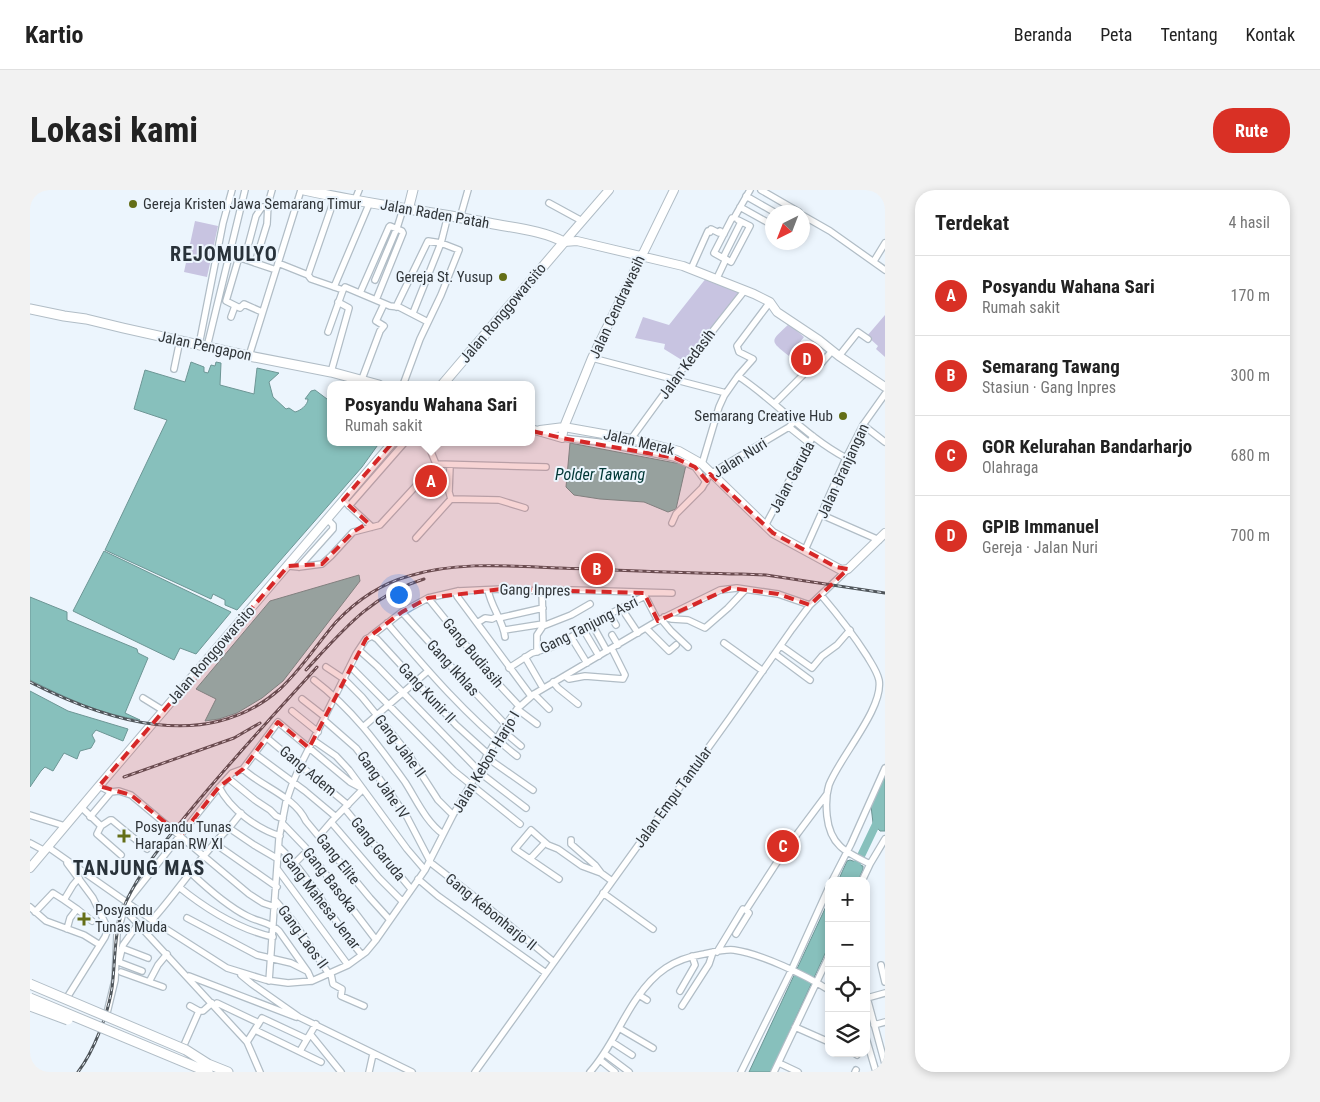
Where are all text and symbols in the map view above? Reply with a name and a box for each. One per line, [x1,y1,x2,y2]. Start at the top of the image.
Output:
text: Kartio [25,21,83,49]
text: Beranda [1014,24,1072,45]
text: Peta [1100,24,1132,45]
text: Tentang [1160,24,1218,45]
text: Kontak [1246,24,1295,45]
button: Rute [1213,108,1290,153]
text: Lokasi kami [30,110,198,151]
place label: Gereja Kristen Jawa Semarang Timur [143,195,362,213]
street label: Jalan Raden Patah [379,196,491,232]
marker: Gereja Kristen Jawa Semarang Timur [127,198,139,210]
north arrow [765,205,810,250]
text: Terdekat [935,211,1009,235]
text: 4 hasil [1228,213,1270,232]
district label: REJOMULYO [170,242,278,266]
street label: Jalan Cendrawasih [585,252,649,362]
street label: Jalan Ronggowarsito [456,260,550,366]
place label: Gereja St. Yusup [396,268,493,286]
marker: Gereja St. Yusup [497,271,509,283]
text: Posyandu Wahana Sari [982,275,1155,298]
text: A [946,286,956,305]
text: 170 m [1231,286,1270,305]
text: Rumah sakit [982,298,1060,317]
street label: Jalan Kedasih [655,325,719,403]
street label: Jalan Pengapon [157,327,253,365]
pin: D [791,340,823,378]
text: Semarang Tawang [982,355,1120,378]
text: B [947,366,955,385]
text: 300 m [1231,366,1270,385]
text: Stasiun · Gang Inpres [982,378,1116,397]
popup [327,381,535,446]
text: Posyandu Wahana Sari [345,393,517,416]
place label: Semarang Creative Hub [694,407,833,425]
marker: Semarang Creative Hub [837,410,849,422]
text: Rumah sakit [345,416,423,435]
street label: Jalan Branjangan [813,421,873,521]
street label: Jalan Merak [602,425,677,459]
street label: Jalan Nuri [710,434,770,482]
text: GOR Kelurahan Bandarharjo [982,435,1192,458]
street label: Jalan Garuda [766,438,818,516]
text: C [946,446,956,465]
text: 680 m [1231,446,1270,465]
text: Olahraga [982,458,1038,477]
pin: A [415,462,447,500]
water label: Polder Tawang [555,465,645,484]
text: GPIB Immanuel [982,515,1099,538]
text: D [946,526,956,545]
text: 700 m [1231,526,1270,545]
text: Gereja · Jalan Nuri [982,538,1098,557]
pin: B [581,550,613,588]
street label: Gang Inpres [499,580,571,600]
your location [386,582,412,608]
street label: Gang Tanjung Asri [537,593,641,657]
street label: Jalan Ronggowarsito [163,602,259,708]
street label: Gang Budiasih [439,615,507,691]
street label: Gang Ikhlas [423,636,483,700]
street label: Gang Kunir II [395,659,459,727]
street label: Jalan Kebon Harjo I [449,708,523,816]
street label: Gang Jahe II [371,711,429,781]
street label: Gang Adem [276,742,340,800]
street label: Jalan Empu Tantular [630,743,716,851]
street label: Gang Jahe IV [353,748,413,823]
street label: Gang Garuda [347,814,409,884]
place label: Posyandu Tunas Harapan RW XI [135,818,232,853]
pin: C [767,827,799,865]
marker: Posyandu Tunas Harapan RW XI [117,829,131,843]
street label: Gang Elite [312,830,364,888]
street label: Gang Basoka [299,844,361,916]
street label: Gang Mahesa Jenar [278,849,365,953]
district label: TANJUNG MAS [73,856,205,880]
street label: Gang Kebonharjo II [442,870,540,954]
map controls [825,877,870,1057]
button: + [825,877,870,922]
place label: Posyandu Tunas Muda [95,901,167,936]
street label: Gang Laos II [274,902,332,972]
marker: Posyandu Tunas Muda [77,912,91,926]
button: − [825,922,870,967]
button: locate [825,967,870,1012]
button: layers [825,1012,870,1057]

